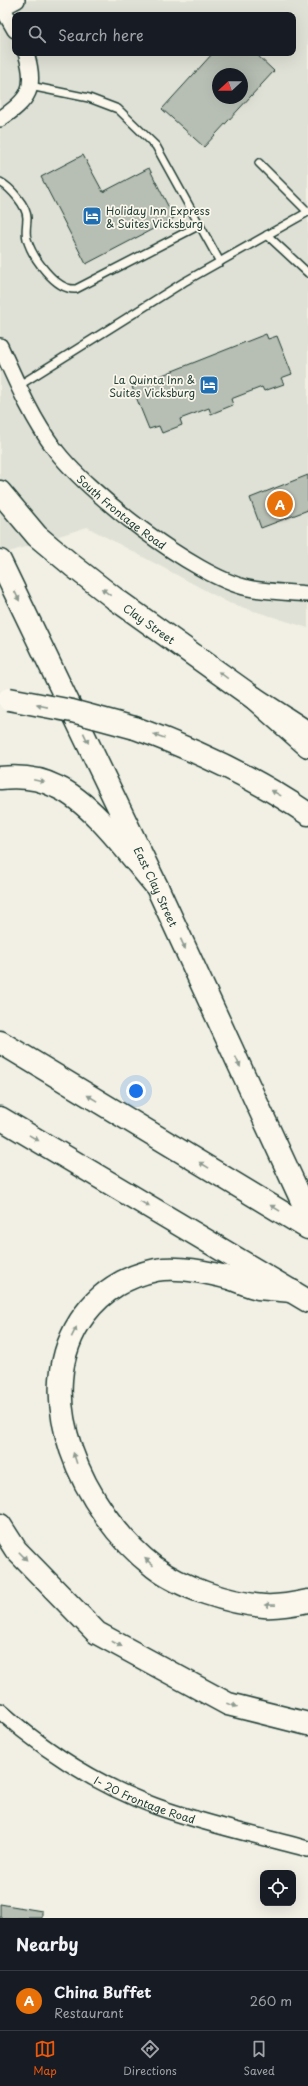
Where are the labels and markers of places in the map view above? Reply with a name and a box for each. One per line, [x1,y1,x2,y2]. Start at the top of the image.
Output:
place label: Holiday Inn Express & Suites Vicksburg [106,202,210,232]
hotel icon: Holiday Inn Express & Suites Vicksburg [81,205,103,227]
place label: La Quinta Inn & Suites Vicksburg [109,371,195,401]
hotel icon: La Quinta Inn & Suites Vicksburg [198,374,220,396]
pin: A [267,489,293,519]

